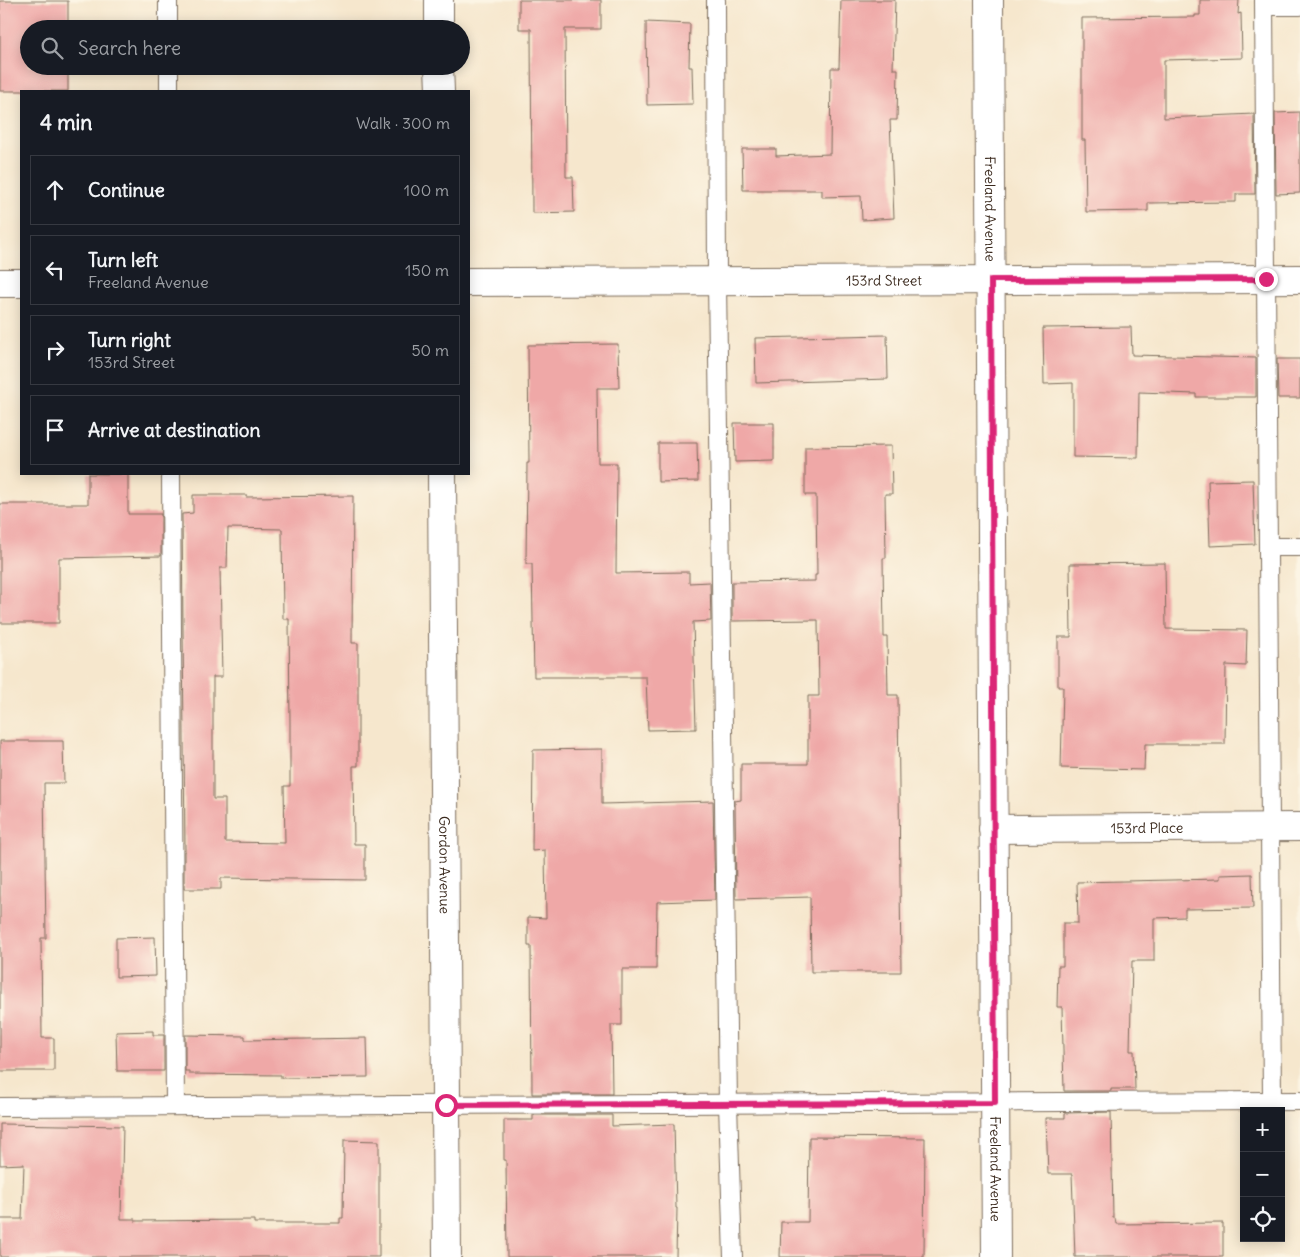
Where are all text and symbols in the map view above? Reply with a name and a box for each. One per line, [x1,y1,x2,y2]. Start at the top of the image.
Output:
search box [20,20,470,75]
icon: search [38,34,66,62]
text: Search here [78,36,181,60]
text: 4 min [40,109,92,136]
text: Walk · 300 m [356,113,450,133]
street label: Freeland Avenue [981,156,999,262]
icon: ahead [41,176,69,204]
text: Continue [88,178,165,202]
text: 100 m [404,180,449,200]
text: Turn left [88,248,158,272]
icon: left [41,256,69,284]
text: 150 m [405,260,449,280]
route end [1255,268,1278,291]
street label: 153rd Street [846,271,922,290]
text: Freeland Avenue [88,272,209,292]
text: Turn right [88,328,171,352]
icon: right [41,336,69,364]
text: 50 m [411,340,449,360]
text: 153rd Street [88,352,175,372]
icon: arrive [41,416,69,444]
text: Arrive at destination [88,418,261,442]
street label: Gordon Avenue [435,816,454,914]
street label: 153rd Place [1111,819,1183,837]
route start [435,1094,458,1117]
map controls [1240,1107,1285,1242]
button: + [1240,1107,1285,1152]
street label: Freeland Avenue [986,1116,1005,1222]
button: − [1240,1152,1285,1197]
button: locate [1240,1197,1285,1242]

